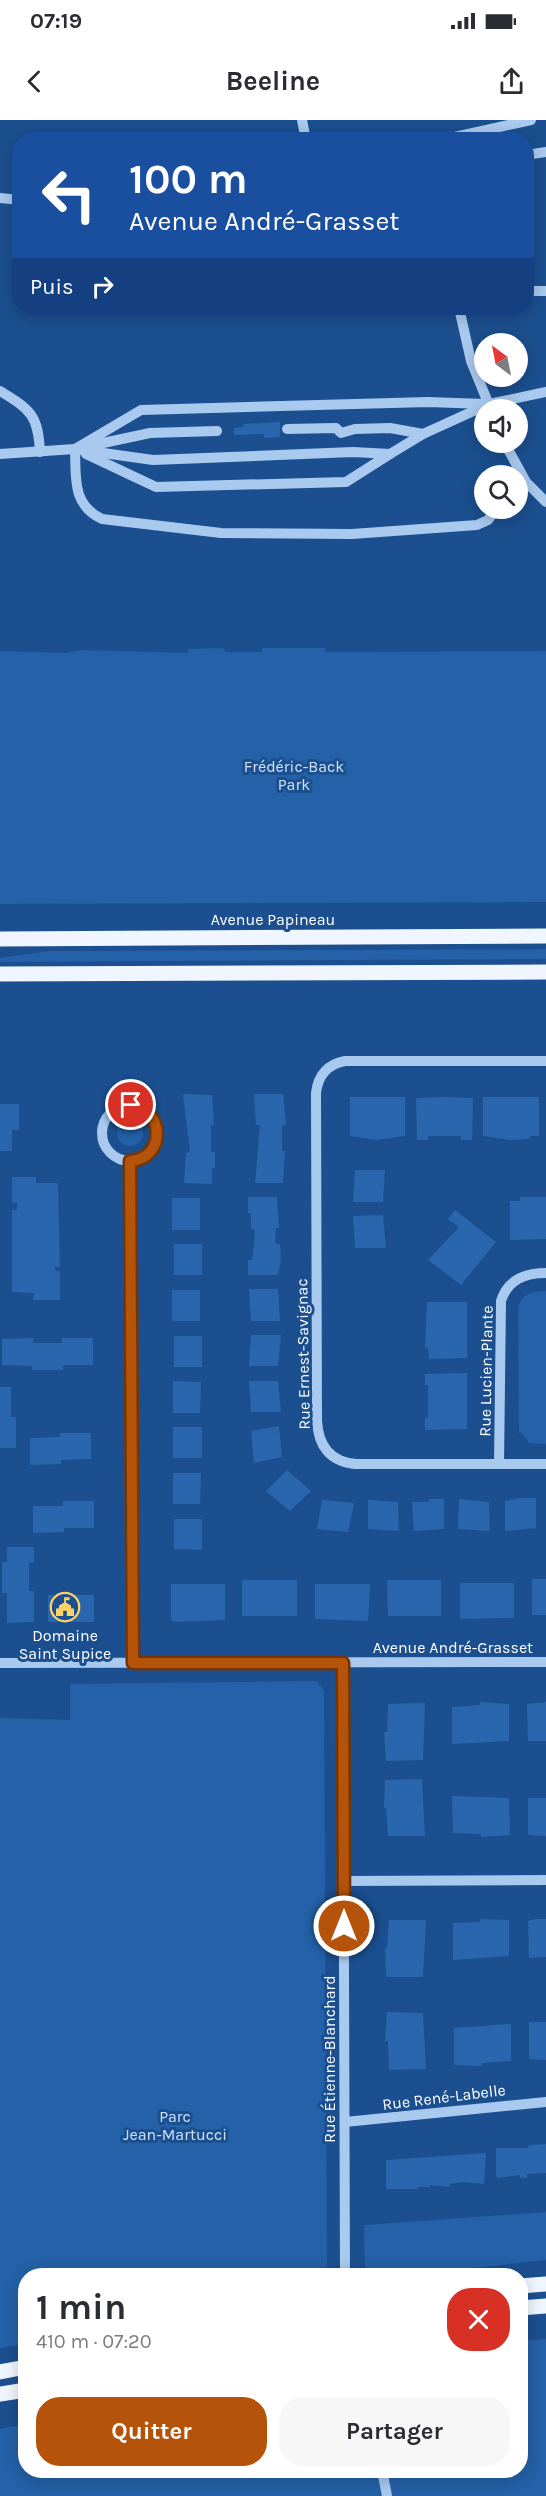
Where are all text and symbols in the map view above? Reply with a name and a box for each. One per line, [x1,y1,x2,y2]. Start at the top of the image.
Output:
text: 07:19 [30,8,82,34]
icon: back [18,65,51,98]
text: Beeline [226,65,320,97]
icon: share [495,65,528,98]
text: 100 m [129,154,248,204]
icon: left [30,156,108,234]
text: Avenue André-Grasset [129,205,400,237]
icon: right [86,270,119,303]
text: Puis [30,274,74,300]
north arrow [474,333,528,387]
map controls [474,333,528,519]
button: sound [474,399,528,453]
button: search [474,465,528,519]
park label: Frédéric-Back Park [244,757,344,794]
street label: Avenue Papineau [211,910,335,929]
pin [105,1079,156,1130]
icon: arrive [114,1088,147,1121]
street label: Rue Ernest-Savignac [292,1278,314,1430]
street label: Rue Lucien-Plante [475,1305,497,1437]
public building icon: Domaine Saint Supice [49,1591,81,1623]
place label: Domaine Saint Supice [19,1626,111,1663]
street label: Avenue André-Grasset [373,1638,533,1657]
position arrow [312,1894,376,1958]
street label: Rue Étienne-Blanchard [320,1975,339,2143]
street label: Rue René-Labelle [381,2080,507,2114]
park label: Parc Jean-Martucci [123,2107,227,2144]
text: 1 min [36,2286,126,2328]
button: close [447,2288,510,2351]
text: 410 m · 07:20 [36,2330,152,2353]
button: Quitter [36,2397,267,2466]
button: Partager [279,2397,510,2466]

